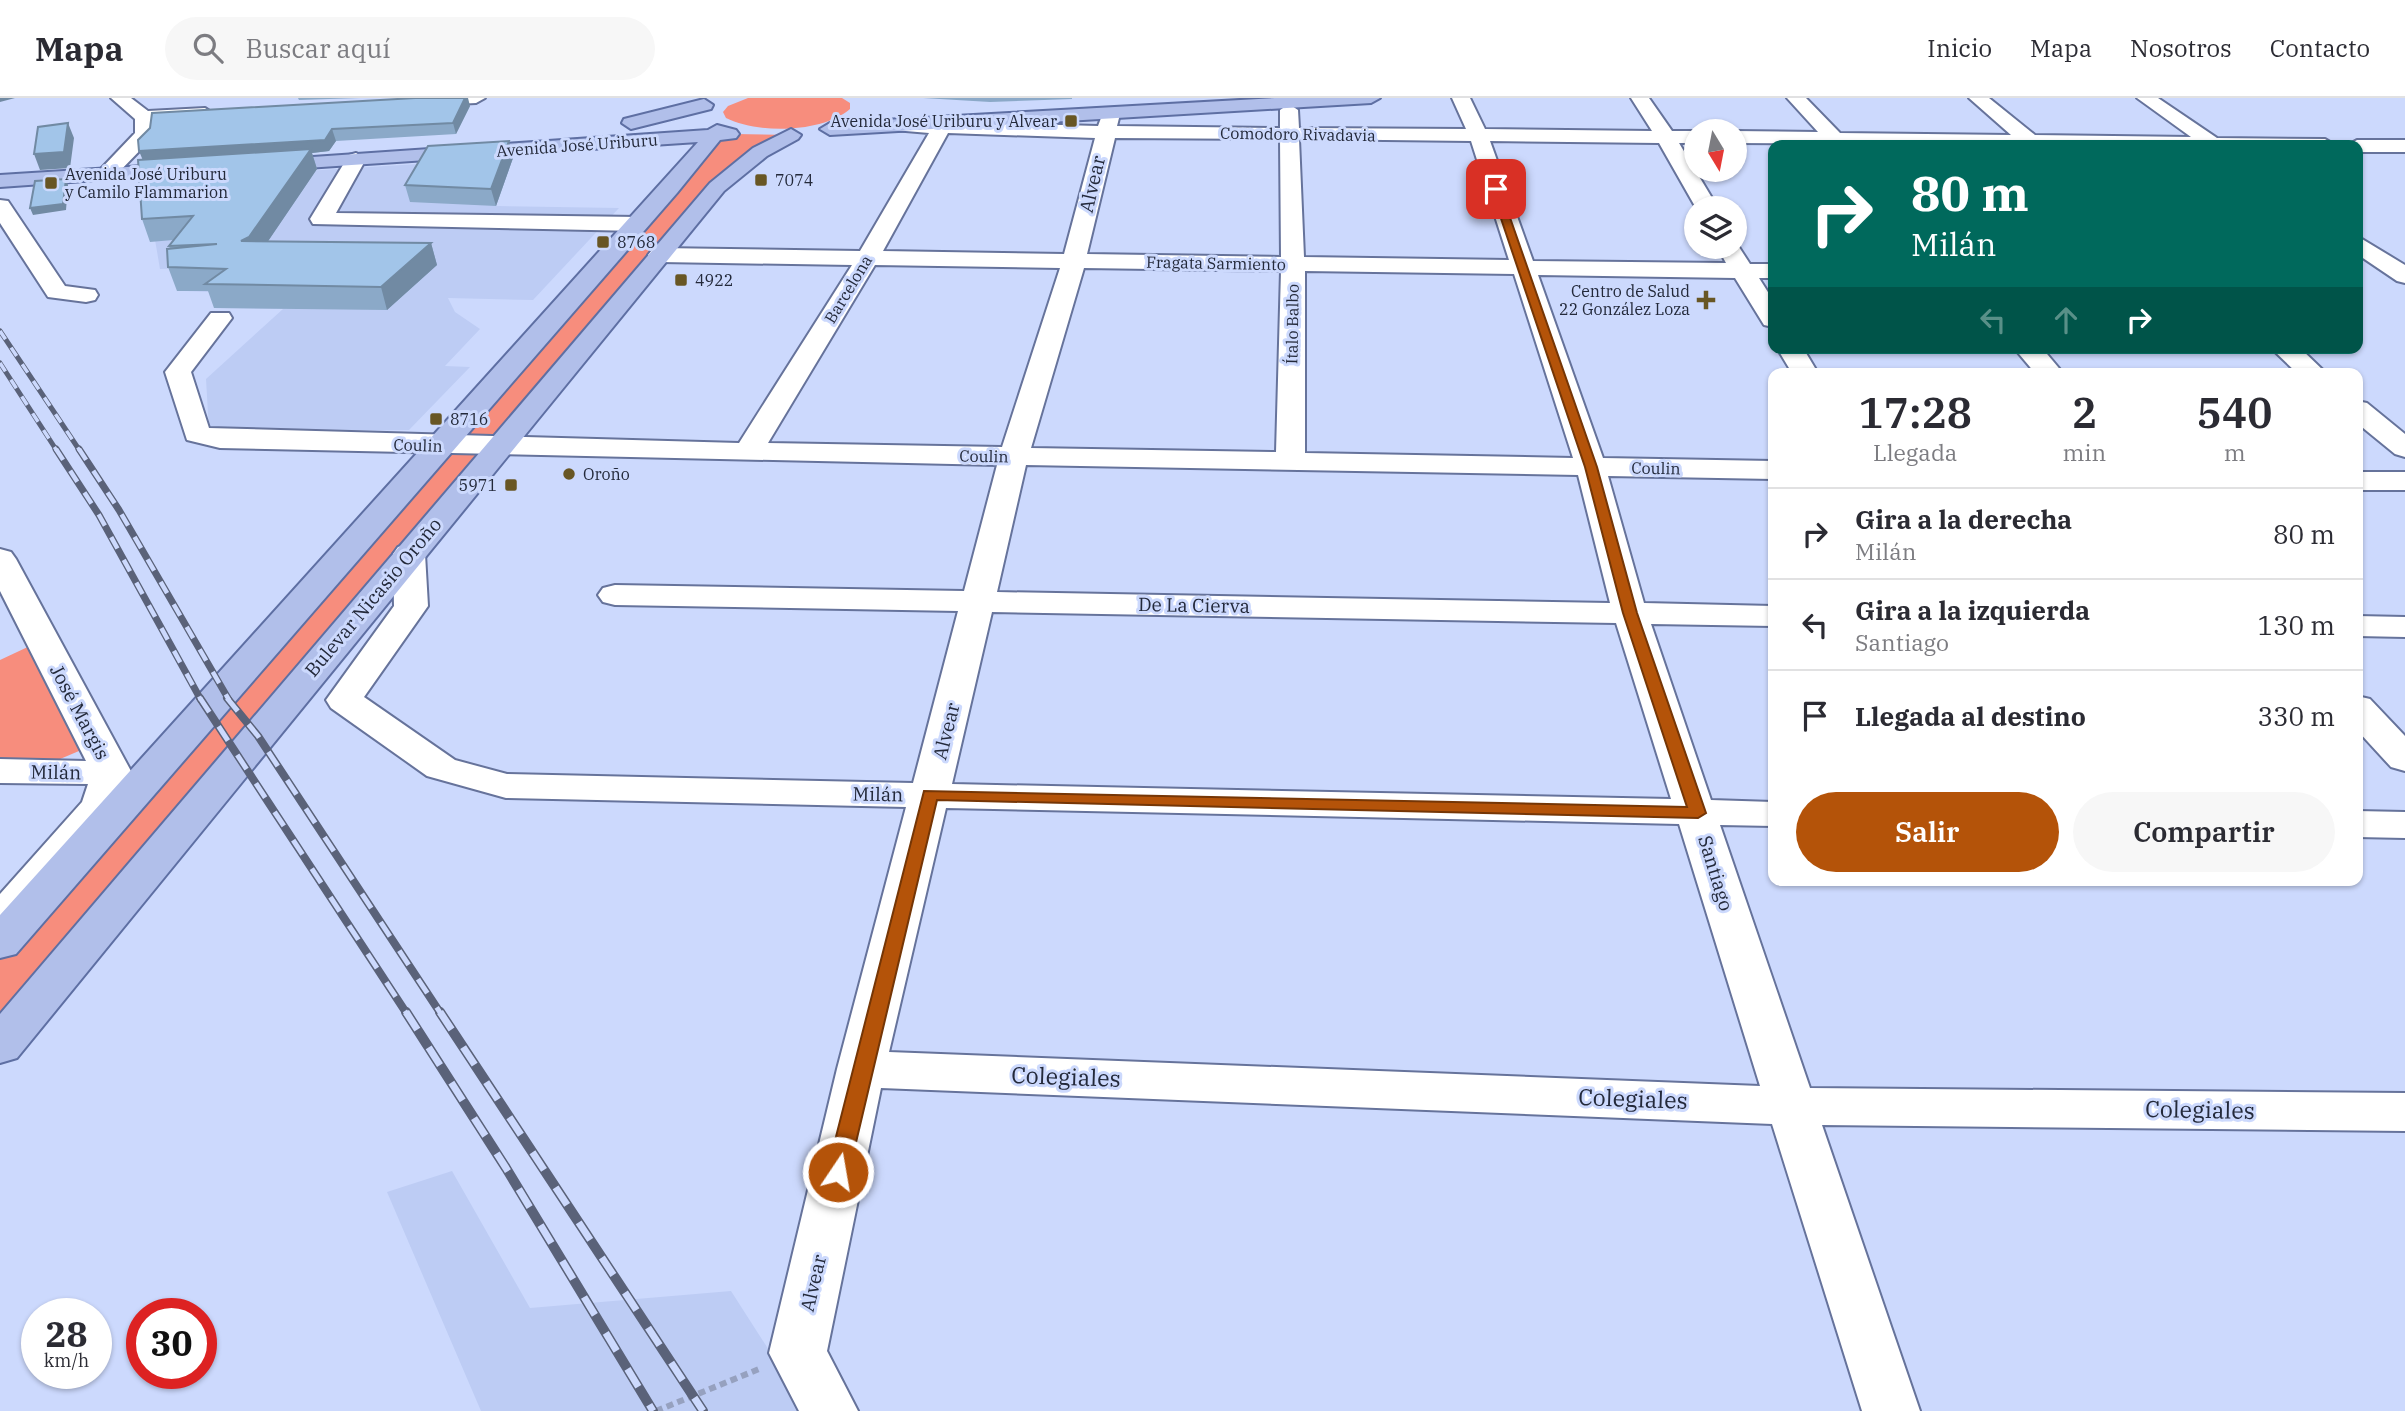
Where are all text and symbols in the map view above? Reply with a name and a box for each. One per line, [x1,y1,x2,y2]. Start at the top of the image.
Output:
search box [165,17,655,80]
text: Mapa [35,27,123,70]
icon: search [189,29,227,67]
text: Buscar aquí [245,31,391,65]
text: Inicio [1927,32,1992,64]
text: Mapa [2030,32,2092,64]
text: Nosotros [2130,32,2232,64]
text: Contacto [2270,32,2370,64]
place label: Avenida José Uriburu y Alvear [831,111,1057,131]
marker: Avenida José Uriburu y Alvear [1063,113,1079,129]
north arrow [1684,119,1746,182]
map controls [1684,119,1747,259]
street label: Comodoro Rivadavia [1220,123,1376,145]
street label: Avenida José Uriburu [496,129,659,161]
street label: Alvear [1074,153,1110,215]
pin [1466,159,1526,219]
text: 80 m [1911,161,2029,224]
place label: Avenida José Uriburu y Camilo Flammarion [65,164,228,202]
icon: right [1796,168,1887,259]
place label: 7074 [775,170,813,190]
icon: arrive [1477,170,1515,208]
marker: 7074 [753,172,769,188]
marker: Avenida José Uriburu y Camilo Flammarion [43,175,59,191]
button: layers [1684,196,1747,259]
text: Milán [1911,223,1997,265]
place label: 8768 [617,232,655,252]
marker: 8768 [595,234,611,250]
street label: Barcelona [820,251,876,327]
street label: Fragata Sarmiento [1146,252,1286,274]
place label: 4922 [695,270,733,290]
marker: 4922 [673,272,689,288]
place label: Centro de Salud 22 González Loza [1559,281,1690,319]
street label: Ítalo Balbo [1280,284,1303,364]
marker: Centro de Salud 22 González Loza [1696,290,1716,310]
icon: left [1974,301,2012,339]
icon: ahead [2047,301,2085,339]
icon: right [2120,301,2158,339]
text: 17:28 [1859,385,1972,440]
text: 2 [2072,385,2097,440]
text: 540 [2197,385,2272,440]
place label: 8716 [450,409,488,429]
marker: 8716 [428,411,444,427]
street label: Coulin [393,434,443,456]
text: Llegada [1873,437,1957,467]
text: min [2062,437,2106,467]
text: m [2224,437,2246,467]
street label: Coulin [959,446,1009,466]
street label: Coulin [1631,458,1681,478]
place label: Oroño [583,464,630,484]
marker: Oroño [561,466,577,482]
place label: 5971 [459,475,497,495]
marker: 5971 [503,477,519,493]
text: Gira a la derecha [1855,502,2072,536]
street label: Bulevar Nicasio Oroño [299,513,447,681]
icon: right [1796,515,1834,553]
text: 80 m [2273,517,2335,551]
text: Milán [1855,536,1916,566]
street label: De La Cierva [1138,592,1250,618]
text: Gira a la izquierda [1855,593,2090,627]
icon: left [1796,606,1834,644]
text: 130 m [2257,608,2335,642]
text: Santiago [1855,627,1949,657]
street label: José Margis [45,660,115,764]
icon: arrive [1796,697,1834,735]
text: Llegada al destino [1855,699,2086,733]
text: 330 m [2257,699,2335,733]
street label: Alvear [927,700,965,762]
street label: Milán [30,760,82,784]
street label: Milán [852,782,904,806]
button: Salir [1796,792,2059,872]
button: Compartir [2073,792,2335,872]
street label: Santiago [1693,832,1739,914]
street label: Colegiales [1011,1059,1121,1093]
street label: Colegiales [1578,1081,1688,1115]
street label: Colegiales [2145,1093,2255,1125]
position arrow [801,1135,875,1209]
street label: Alvear [795,1252,831,1314]
speed limit sign: 30 [126,1298,217,1389]
text: 28 [45,1311,88,1357]
text: km/h [44,1349,89,1372]

